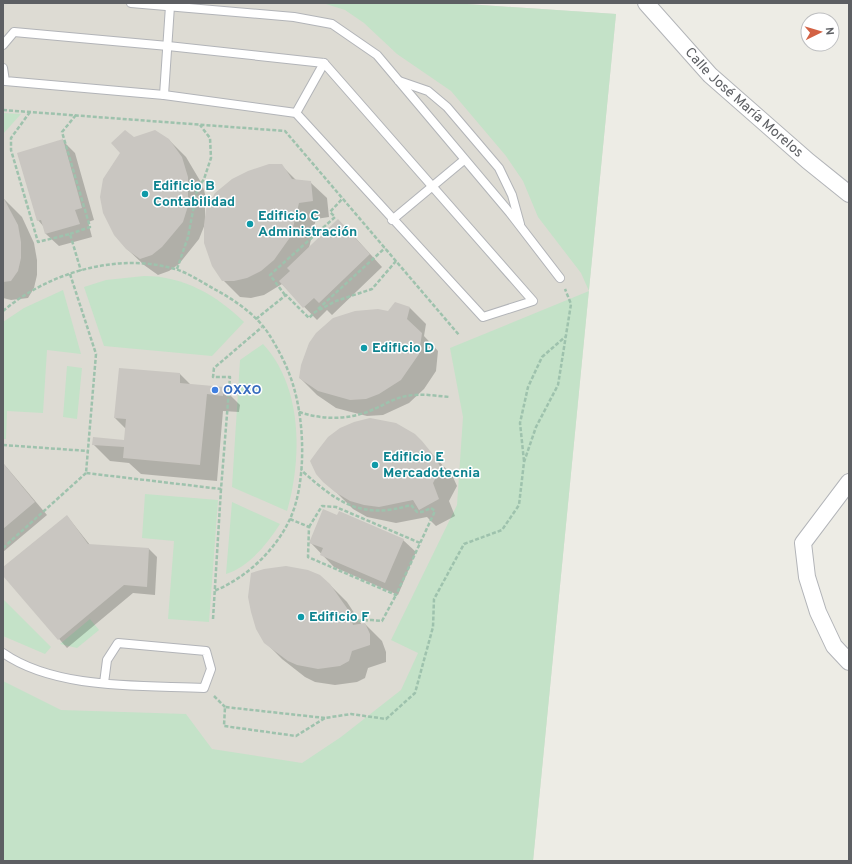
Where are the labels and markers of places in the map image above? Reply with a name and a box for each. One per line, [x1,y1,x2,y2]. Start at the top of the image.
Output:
place label: Edificio B Contabilidad [153,178,235,211]
marker: Edificio B Contabilidad [140,189,150,199]
place label: Edificio C Administración [258,208,357,241]
marker: Edificio C Administración [245,219,255,229]
place label: Edificio D [372,340,434,357]
marker: Edificio D [359,343,369,353]
place label: OXXO [223,382,262,399]
marker: OXXO [210,385,220,395]
place label: Edificio E Mercadotecnia [383,449,480,482]
marker: Edificio E Mercadotecnia [370,460,380,470]
place label: Edificio F [309,609,369,626]
marker: Edificio F [296,612,306,622]

